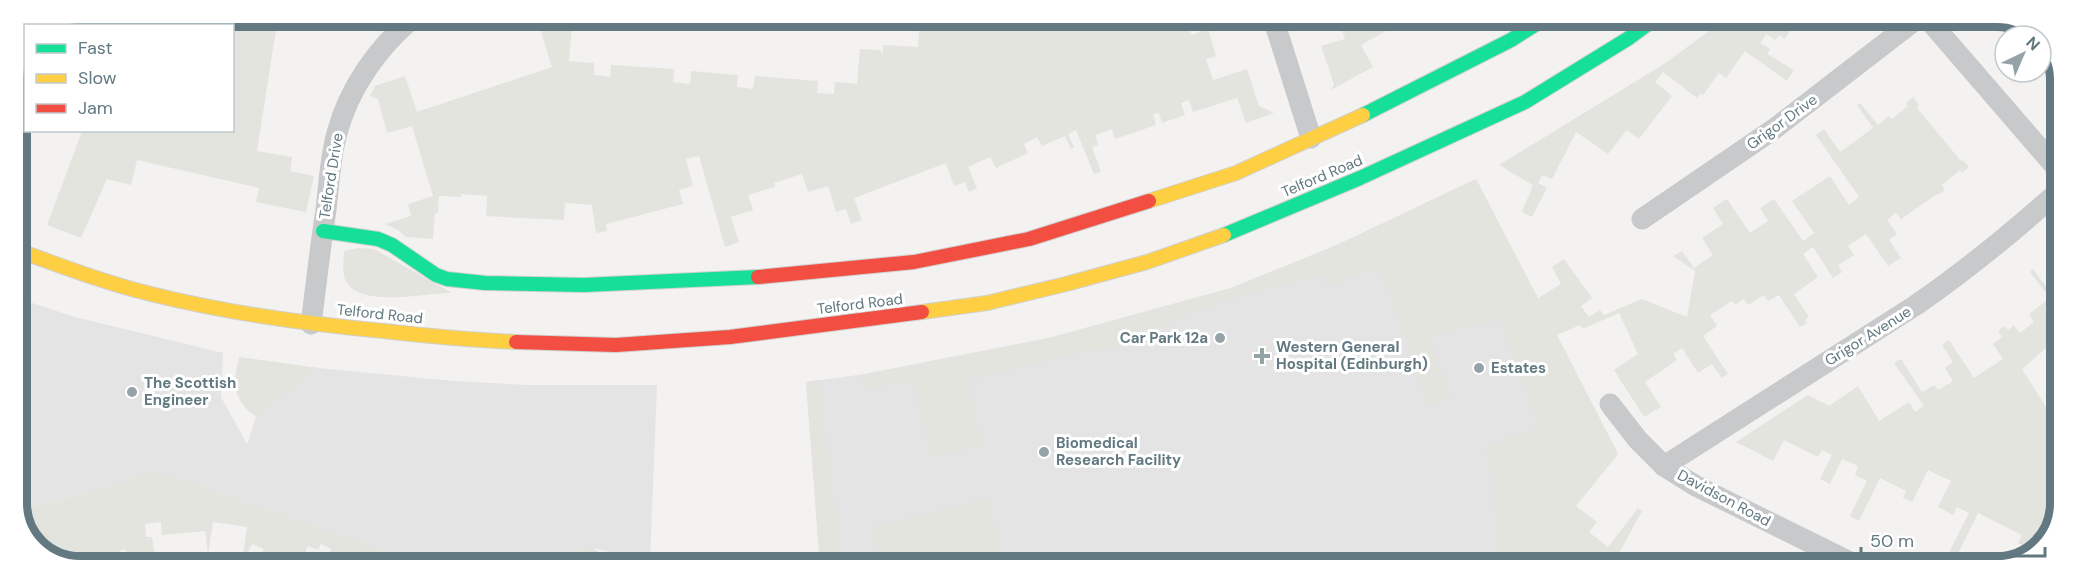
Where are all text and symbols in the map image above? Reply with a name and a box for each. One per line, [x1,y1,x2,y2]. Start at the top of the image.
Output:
legend [24,24,234,132]
north arrow [1993,24,2053,84]
text: N [2022,32,2045,55]
text: Fast [78,36,113,60]
text: Slow [78,66,117,90]
street label: Grigor Drive [1743,90,1821,154]
text: Jam [78,96,113,120]
street label: Telford Drive [314,132,348,220]
street label: Telford Road [1278,150,1366,202]
street label: Telford Road [816,289,904,319]
street label: Telford Road [336,300,424,328]
street label: Grigor Avenue [1821,302,1915,370]
place label: Car Park 12a [1120,328,1208,348]
marker: Car Park 12a [1213,331,1227,345]
place label: Western General Hospital (Edinburgh) [1276,337,1428,374]
marker: Western General Hospital (Edinburgh) [1253,347,1271,365]
place label: Estates [1491,358,1546,378]
marker: Estates [1472,361,1486,375]
place label: The Scottish Engineer [144,373,236,410]
marker: The Scottish Engineer [125,385,139,399]
place label: Biomedical Research Facility [1056,433,1181,470]
marker: Biomedical Research Facility [1037,445,1051,459]
street label: Davidson Road [1674,465,1774,531]
scale bar [1861,520,2046,558]
text: 50 m [1870,529,1914,553]

